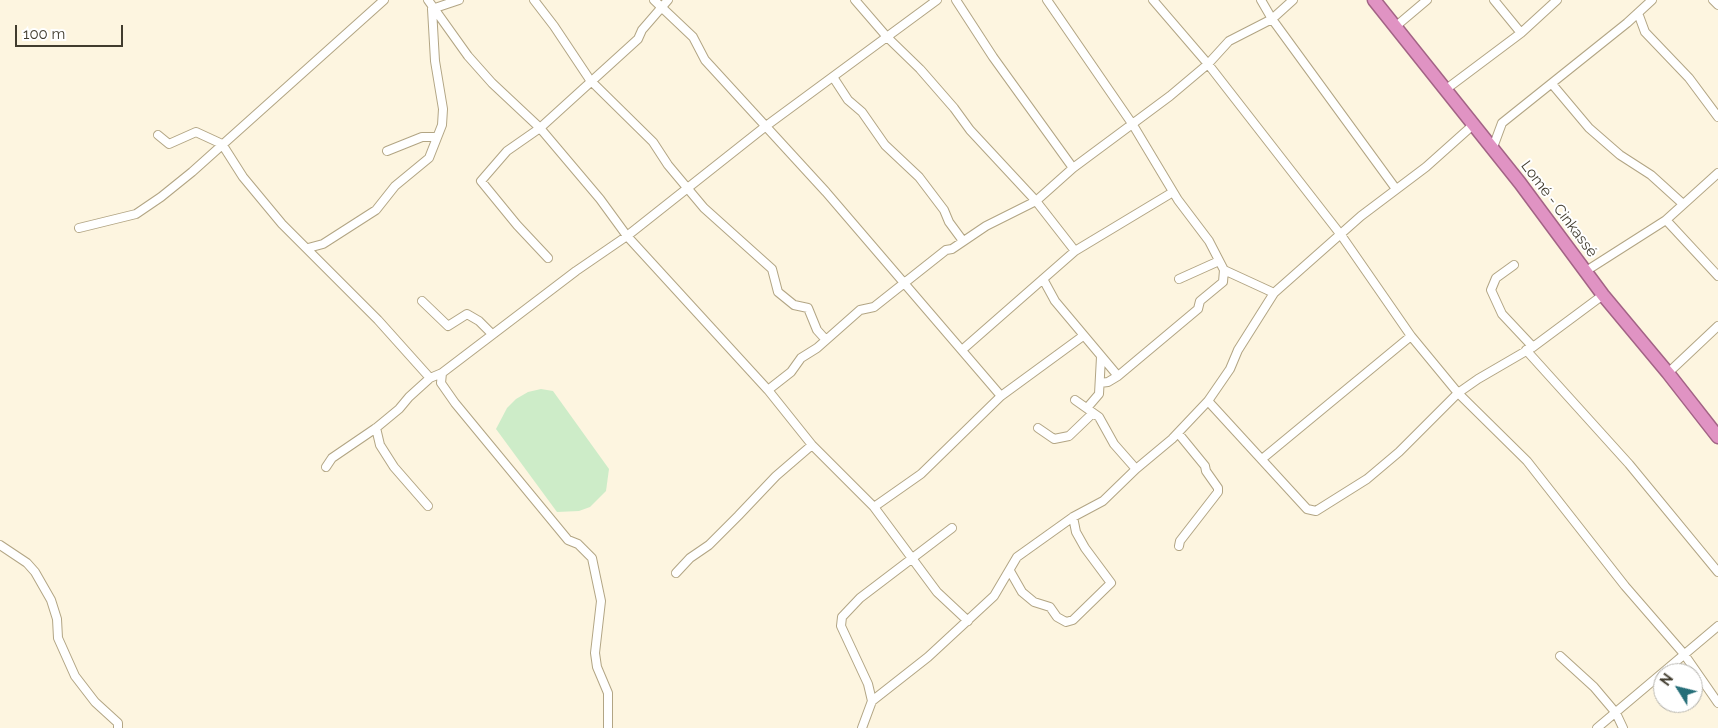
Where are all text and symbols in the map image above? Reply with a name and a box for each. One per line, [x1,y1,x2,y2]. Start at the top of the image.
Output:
scale bar [18,15,125,47]
text: 100 m [23,25,65,43]
street label: Lomé - Cinkassé [1517,157,1601,261]
north arrow [1653,663,1703,713]
text: N [1657,671,1676,689]

